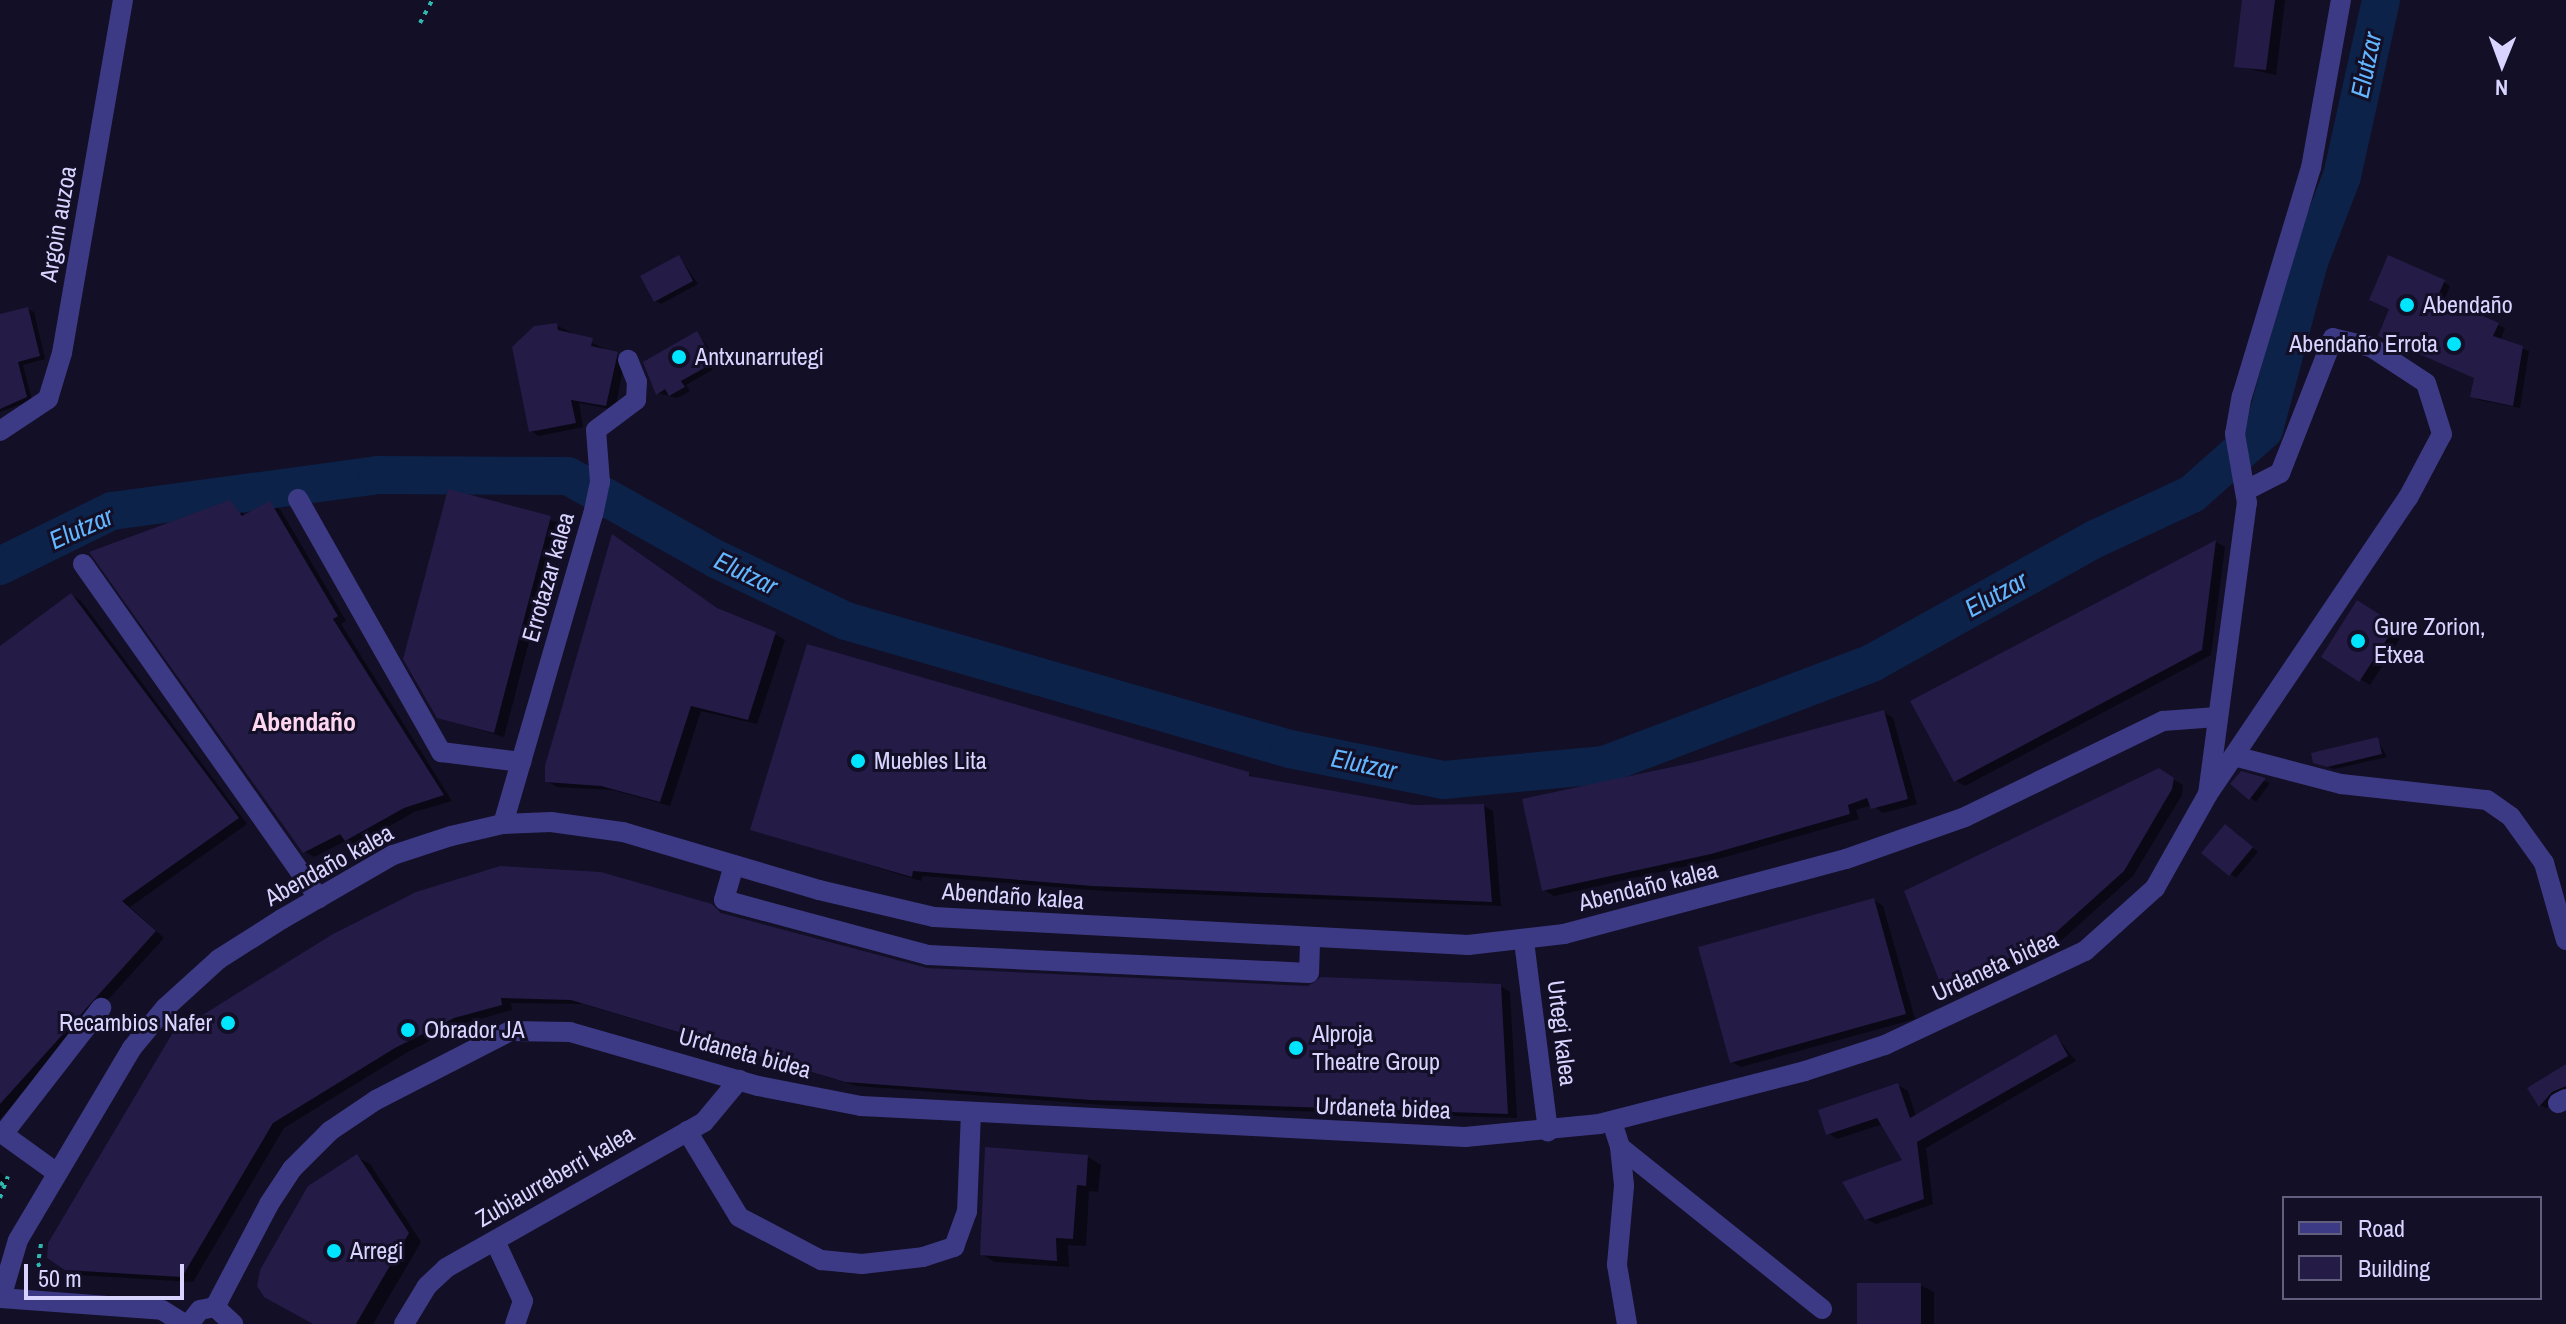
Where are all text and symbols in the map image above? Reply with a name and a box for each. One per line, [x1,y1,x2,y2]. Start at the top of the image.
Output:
north arrow [2462,24,2542,104]
water label: Elutzar [2344,29,2388,101]
text: N [2495,73,2508,103]
street label: Argoin auzoa [34,164,82,284]
place label: Abendaño [2423,291,2513,319]
marker: Abendaño [2398,296,2416,314]
place label: Abendaño Errota [2289,330,2438,358]
marker: Abendaño Errota [2445,335,2463,353]
place label: Antxunarrutegi [695,343,824,371]
marker: Antxunarrutegi [670,348,688,366]
water label: Elutzar [44,500,118,556]
street label: Errotazar kalea [516,509,580,645]
water label: Elutzar [709,544,783,602]
water label: Elutzar [1959,564,2033,624]
place label: Gure Zorion, Etxea [2374,613,2486,669]
marker: Gure Zorion, Etxea [2349,632,2367,650]
district label: Abendaño [252,706,356,738]
water label: Elutzar [1328,742,1400,786]
place label: Muebles Lita [874,747,987,775]
marker: Muebles Lita [849,752,867,770]
street label: Abendaño kalea [260,818,398,912]
street label: Abendaño kalea [1576,855,1720,917]
street label: Abendaño kalea [941,877,1085,915]
street label: Urdaneta bidea [1927,924,2063,1008]
street label: Urtegi kalea [1541,979,1583,1087]
place label: Recambios Nafer [59,1009,212,1037]
marker: Recambios Nafer [219,1014,237,1032]
place label: Obrador JA [424,1016,525,1044]
place label: Alproja Theatre Group [1312,1020,1440,1076]
marker: Obrador JA [399,1021,417,1039]
street label: Urdaneta bidea [676,1022,814,1084]
marker: Alproja Theatre Group [1287,1039,1305,1057]
street label: Urdaneta bidea [1315,1091,1451,1125]
street label: Zubiaurreberri kalea [471,1119,639,1233]
legend [2282,1196,2542,1300]
text: Road [2358,1212,2405,1244]
place label: Arregi [350,1237,404,1265]
marker: Arregi [325,1242,343,1260]
scale bar [28,1248,188,1298]
text: Building [2358,1252,2430,1284]
text: 50 m [38,1262,82,1294]

